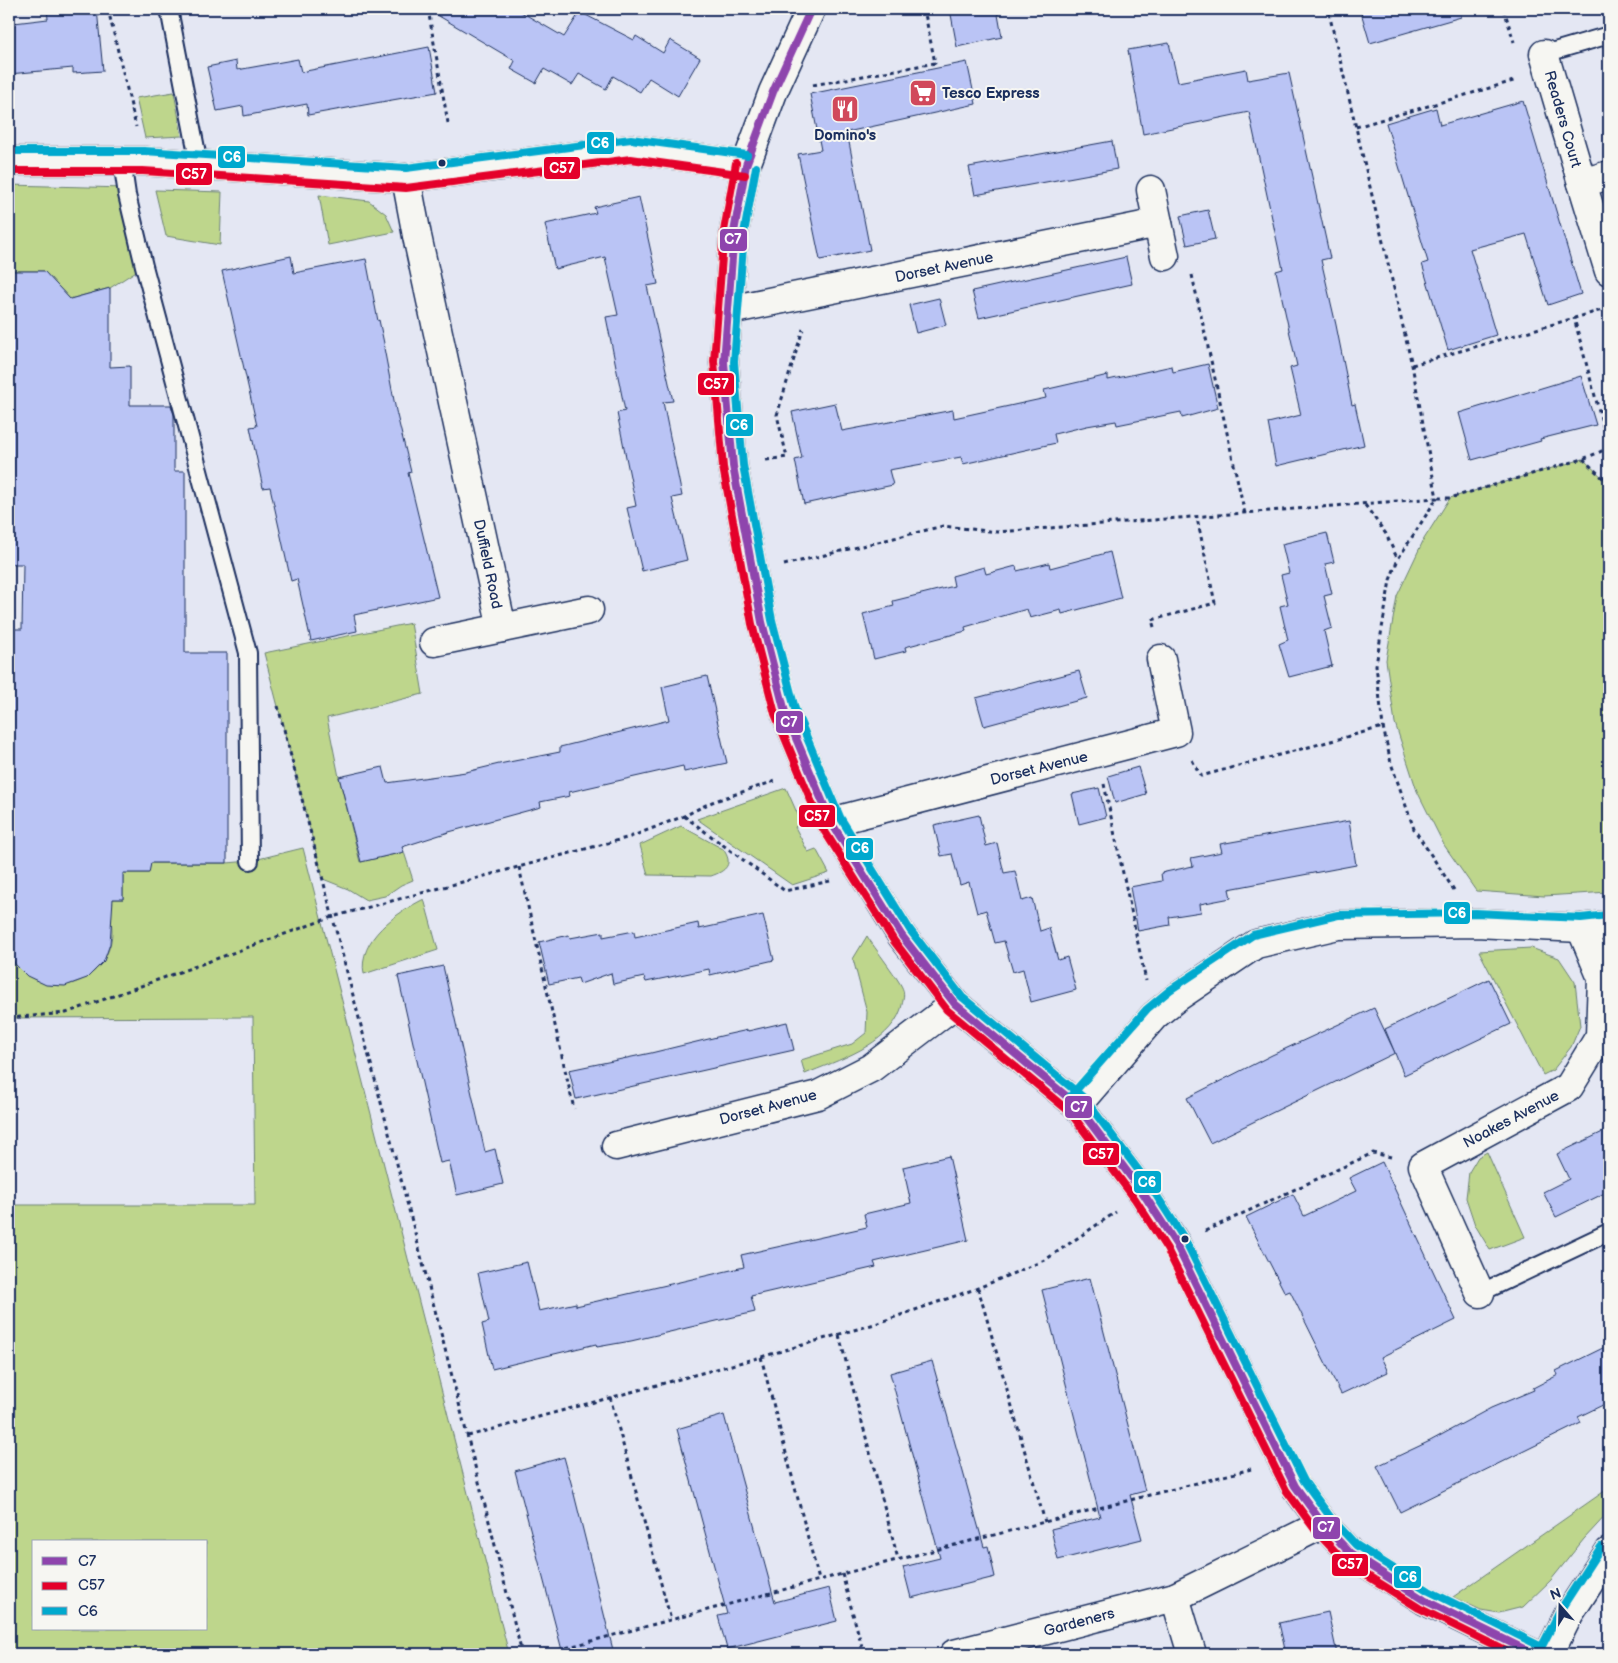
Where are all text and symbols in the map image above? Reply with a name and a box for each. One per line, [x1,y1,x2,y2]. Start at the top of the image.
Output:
street label: Readers Court [1540,68,1586,170]
supermarket icon: Tesco Express [908,78,938,108]
place label: Tesco Express [942,84,1040,103]
restaurant icon: Domino's [830,94,860,124]
place label: Domino's [814,126,876,145]
line badge: C6 [586,131,615,155]
text: C6 [591,135,609,152]
line badge: C6 [217,145,246,169]
text: C6 [223,149,241,166]
line badge: C57 [543,156,581,180]
unlabelled marker [437,158,447,168]
text: C57 [549,160,575,177]
line badge: C57 [175,162,213,186]
text: C57 [181,166,207,183]
line badge: C7 [719,228,748,252]
text: C7 [724,231,742,248]
street label: Dorset Avenue [893,248,995,287]
line badge: C57 [697,372,735,396]
text: C57 [703,376,729,393]
line badge: C6 [725,413,754,437]
text: C6 [730,417,748,434]
street label: Duffield Road [469,518,506,611]
line badge: C7 [775,710,804,734]
text: C7 [780,714,798,731]
street label: Dorset Avenue [988,747,1090,790]
line badge: C57 [798,804,836,828]
text: C57 [804,808,830,825]
line badge: C6 [845,837,874,861]
text: C6 [851,840,869,857]
line badge: C6 [1443,901,1471,925]
text: C6 [1448,905,1466,922]
street label: Dorset Avenue [717,1085,819,1130]
street label: Noakes Avenue [1460,1086,1563,1153]
line badge: C7 [1064,1095,1093,1119]
text: C7 [1070,1099,1088,1116]
line badge: C57 [1082,1142,1120,1166]
text: C57 [1088,1146,1114,1163]
line badge: C6 [1133,1170,1162,1194]
text: C6 [1138,1174,1156,1191]
unlabelled marker [1180,1234,1190,1244]
line badge: C7 [1312,1516,1341,1540]
text: C7 [1317,1519,1335,1536]
legend [32,1540,208,1630]
text: C7 [78,1552,97,1571]
line badge: C57 [1331,1553,1369,1577]
text: C57 [1337,1556,1363,1573]
line badge: C6 [1393,1565,1422,1589]
text: C6 [1399,1569,1417,1586]
text: C57 [78,1576,105,1595]
north arrow [1536,1580,1586,1630]
text: N [1548,1584,1564,1604]
text: C6 [78,1602,98,1621]
street label: Gardeners [1042,1604,1117,1641]

